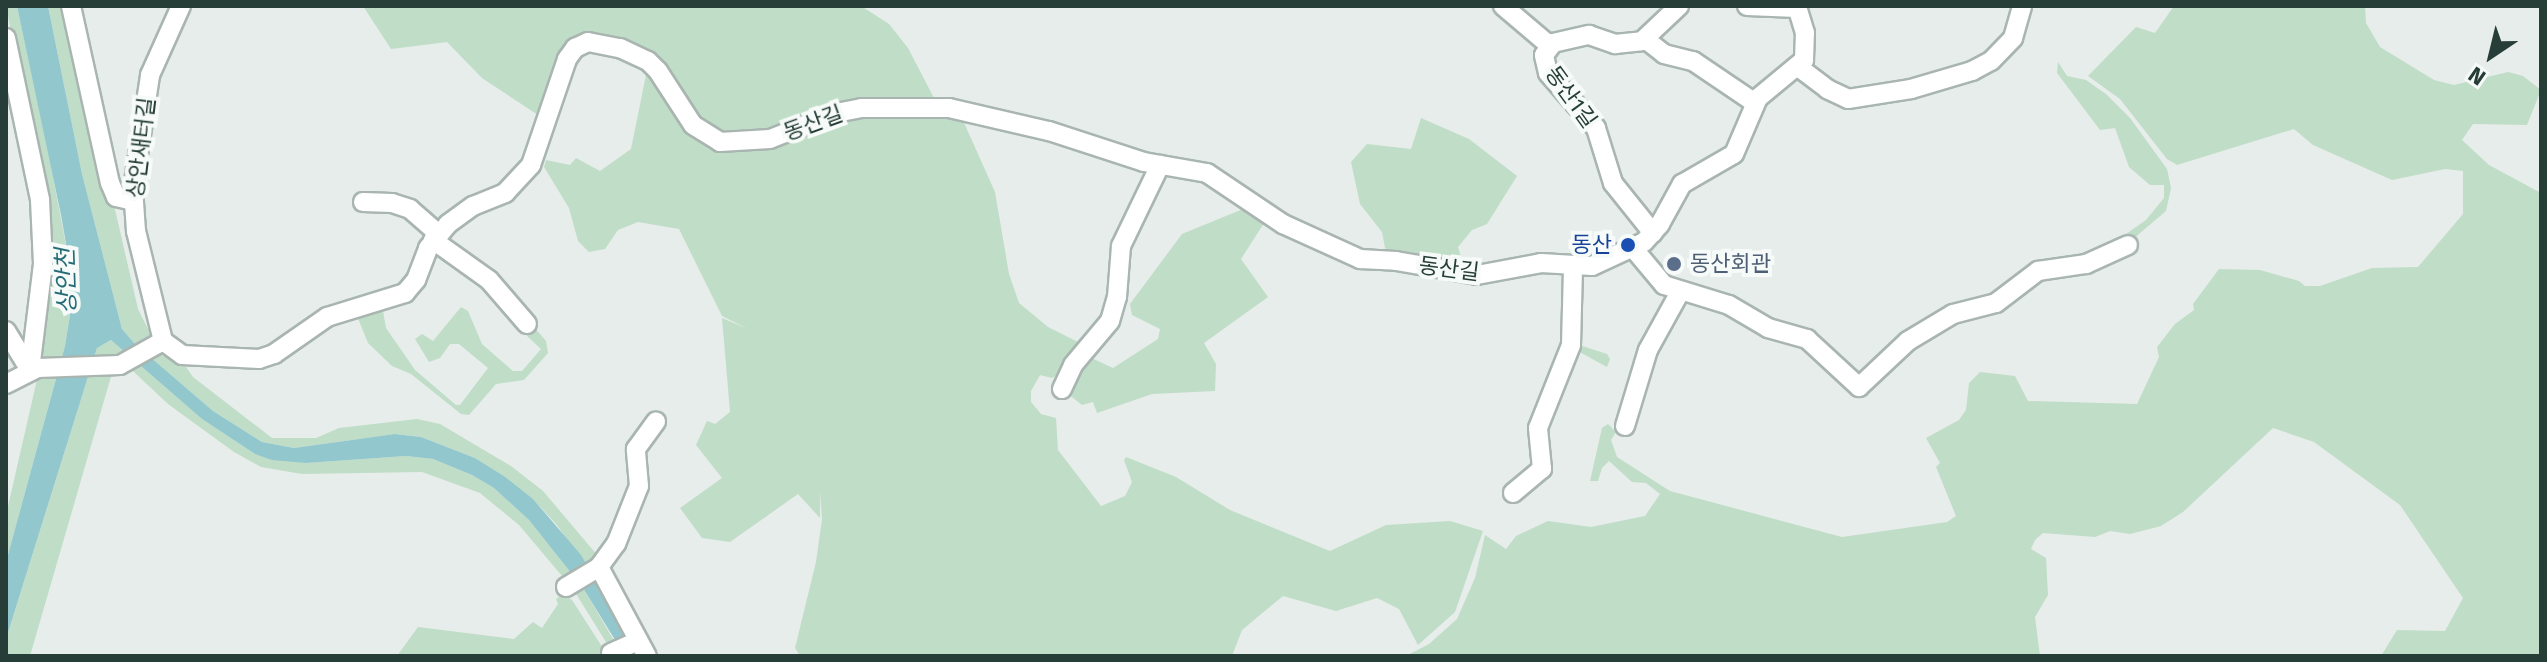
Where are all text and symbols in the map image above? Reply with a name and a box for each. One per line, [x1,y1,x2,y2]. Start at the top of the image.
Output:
north arrow [2451,16,2531,96]
street label: 동산1길 [1540,61,1602,133]
text: N [2463,61,2491,91]
street label: 상안새터길 [122,96,160,200]
street label: 동산길 [780,100,846,146]
place label: 동산 [1572,232,1612,258]
marker: 동산 [1619,236,1637,254]
water label: 상안천 [51,247,83,315]
place label: 동산회관 [1690,251,1771,277]
street label: 동산길 [1417,252,1481,286]
marker: 동산회관 [1665,255,1683,273]

